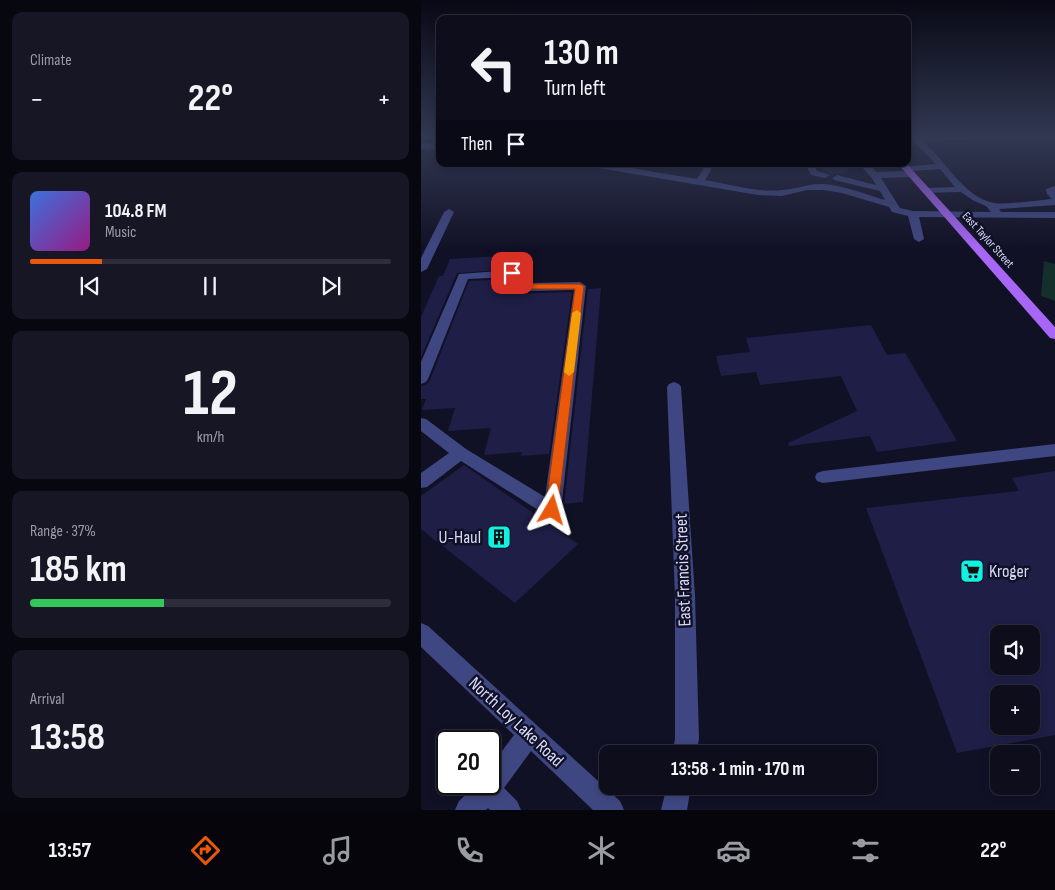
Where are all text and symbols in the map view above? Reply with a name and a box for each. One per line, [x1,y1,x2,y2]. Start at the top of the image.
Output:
text: 130 m [544,32,619,75]
icon: left [461,35,526,100]
text: Climate [30,51,72,70]
text: Turn left [544,75,606,102]
text: 22° [188,76,233,121]
text: − [30,83,44,116]
text: + [377,83,391,116]
icon: arrive [502,130,530,158]
text: Then [461,133,492,156]
text: 104.8 FM [105,200,167,223]
street label: East Taylor Street [959,209,1017,271]
text: Music [105,223,136,242]
pin [491,252,533,294]
icon: arrive [498,259,526,287]
icon: previous [76,272,104,300]
icon: pause [196,272,224,300]
icon: next [317,272,345,300]
text: 12 [183,356,238,434]
text: km/h [197,428,224,447]
position arrow [525,483,577,535]
street label: East Francis Street [671,513,695,627]
text: Range · 37% [30,522,96,541]
building icon: U-Haul [486,524,512,550]
place label: U-Haul [439,527,481,548]
text: 185 km [30,547,127,592]
supermarket icon: Kroger [959,558,985,584]
place label: Kroger [989,561,1029,582]
map controls [990,625,1040,795]
button: sound [990,625,1040,675]
street label: North Loy Lake Road [464,673,568,771]
button: + [990,685,1040,735]
text: Arrival [30,690,64,709]
text: 13:58 [30,715,105,760]
speed limit sign: 20 [436,730,501,795]
button: − [990,745,1040,795]
text: 13:58 · 1 min · 170 m [671,758,805,781]
icon: directions [188,833,223,868]
icon: music [320,833,355,868]
icon: phone [452,833,487,868]
icon: climate [584,833,619,868]
icon: car [716,833,751,868]
icon: filters [848,833,883,868]
text: 13:57 [49,837,91,864]
text: 22° [980,837,1006,864]

